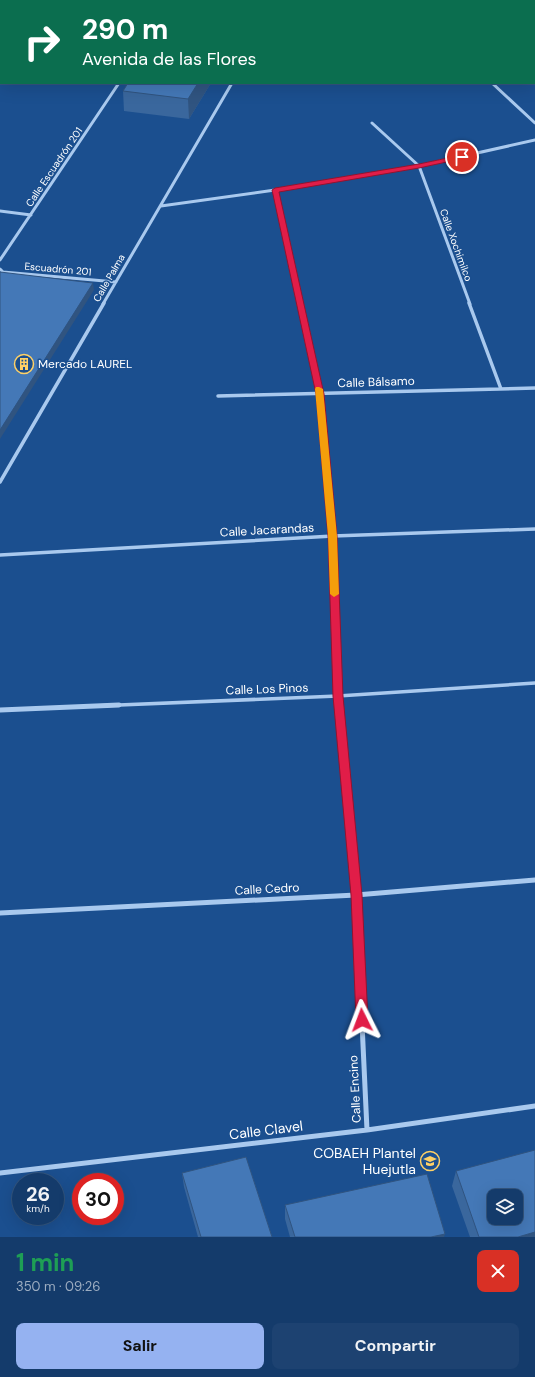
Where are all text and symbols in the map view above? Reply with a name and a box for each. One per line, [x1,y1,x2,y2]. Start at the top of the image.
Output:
text: 290 m [82,11,168,48]
icon: right [16,16,68,68]
text: Avenida de las Flores [82,47,257,71]
street label: Calle Escuadrón 201 [23,125,85,209]
pin [445,140,479,174]
icon: arrive [451,146,473,168]
street label: Calle Xochimilco [437,207,475,283]
street label: Calle Palma [90,252,128,304]
street label: Escuadrón 201 [24,260,92,278]
building icon: Mercado LAUREL [13,353,35,375]
place label: Mercado LAUREL [38,356,132,372]
street label: Calle Bálsamo [337,373,415,391]
street label: Calle Jacarandas [219,520,315,540]
street label: Calle Los Pinos [225,680,309,698]
street label: Calle Cedro [234,879,300,899]
position arrow [341,999,383,1041]
street label: Calle Encino [345,1055,365,1123]
street label: Calle Clavel [228,1117,304,1143]
place label: COBAEH Plantel Huejutla [313,1144,416,1178]
school or university icon: COBAEH Plantel Huejutla [419,1150,441,1172]
speed limit sign: 30 [72,1173,124,1225]
text: 26 [26,1181,50,1207]
map controls [487,1189,523,1225]
button: layers [487,1189,523,1225]
text: km/h [26,1202,50,1215]
text: 1 min [16,1247,74,1278]
button: close [477,1250,519,1292]
text: 350 m · 09:26 [16,1278,100,1295]
button: Salir [16,1323,264,1369]
button: Compartir [272,1323,519,1369]

